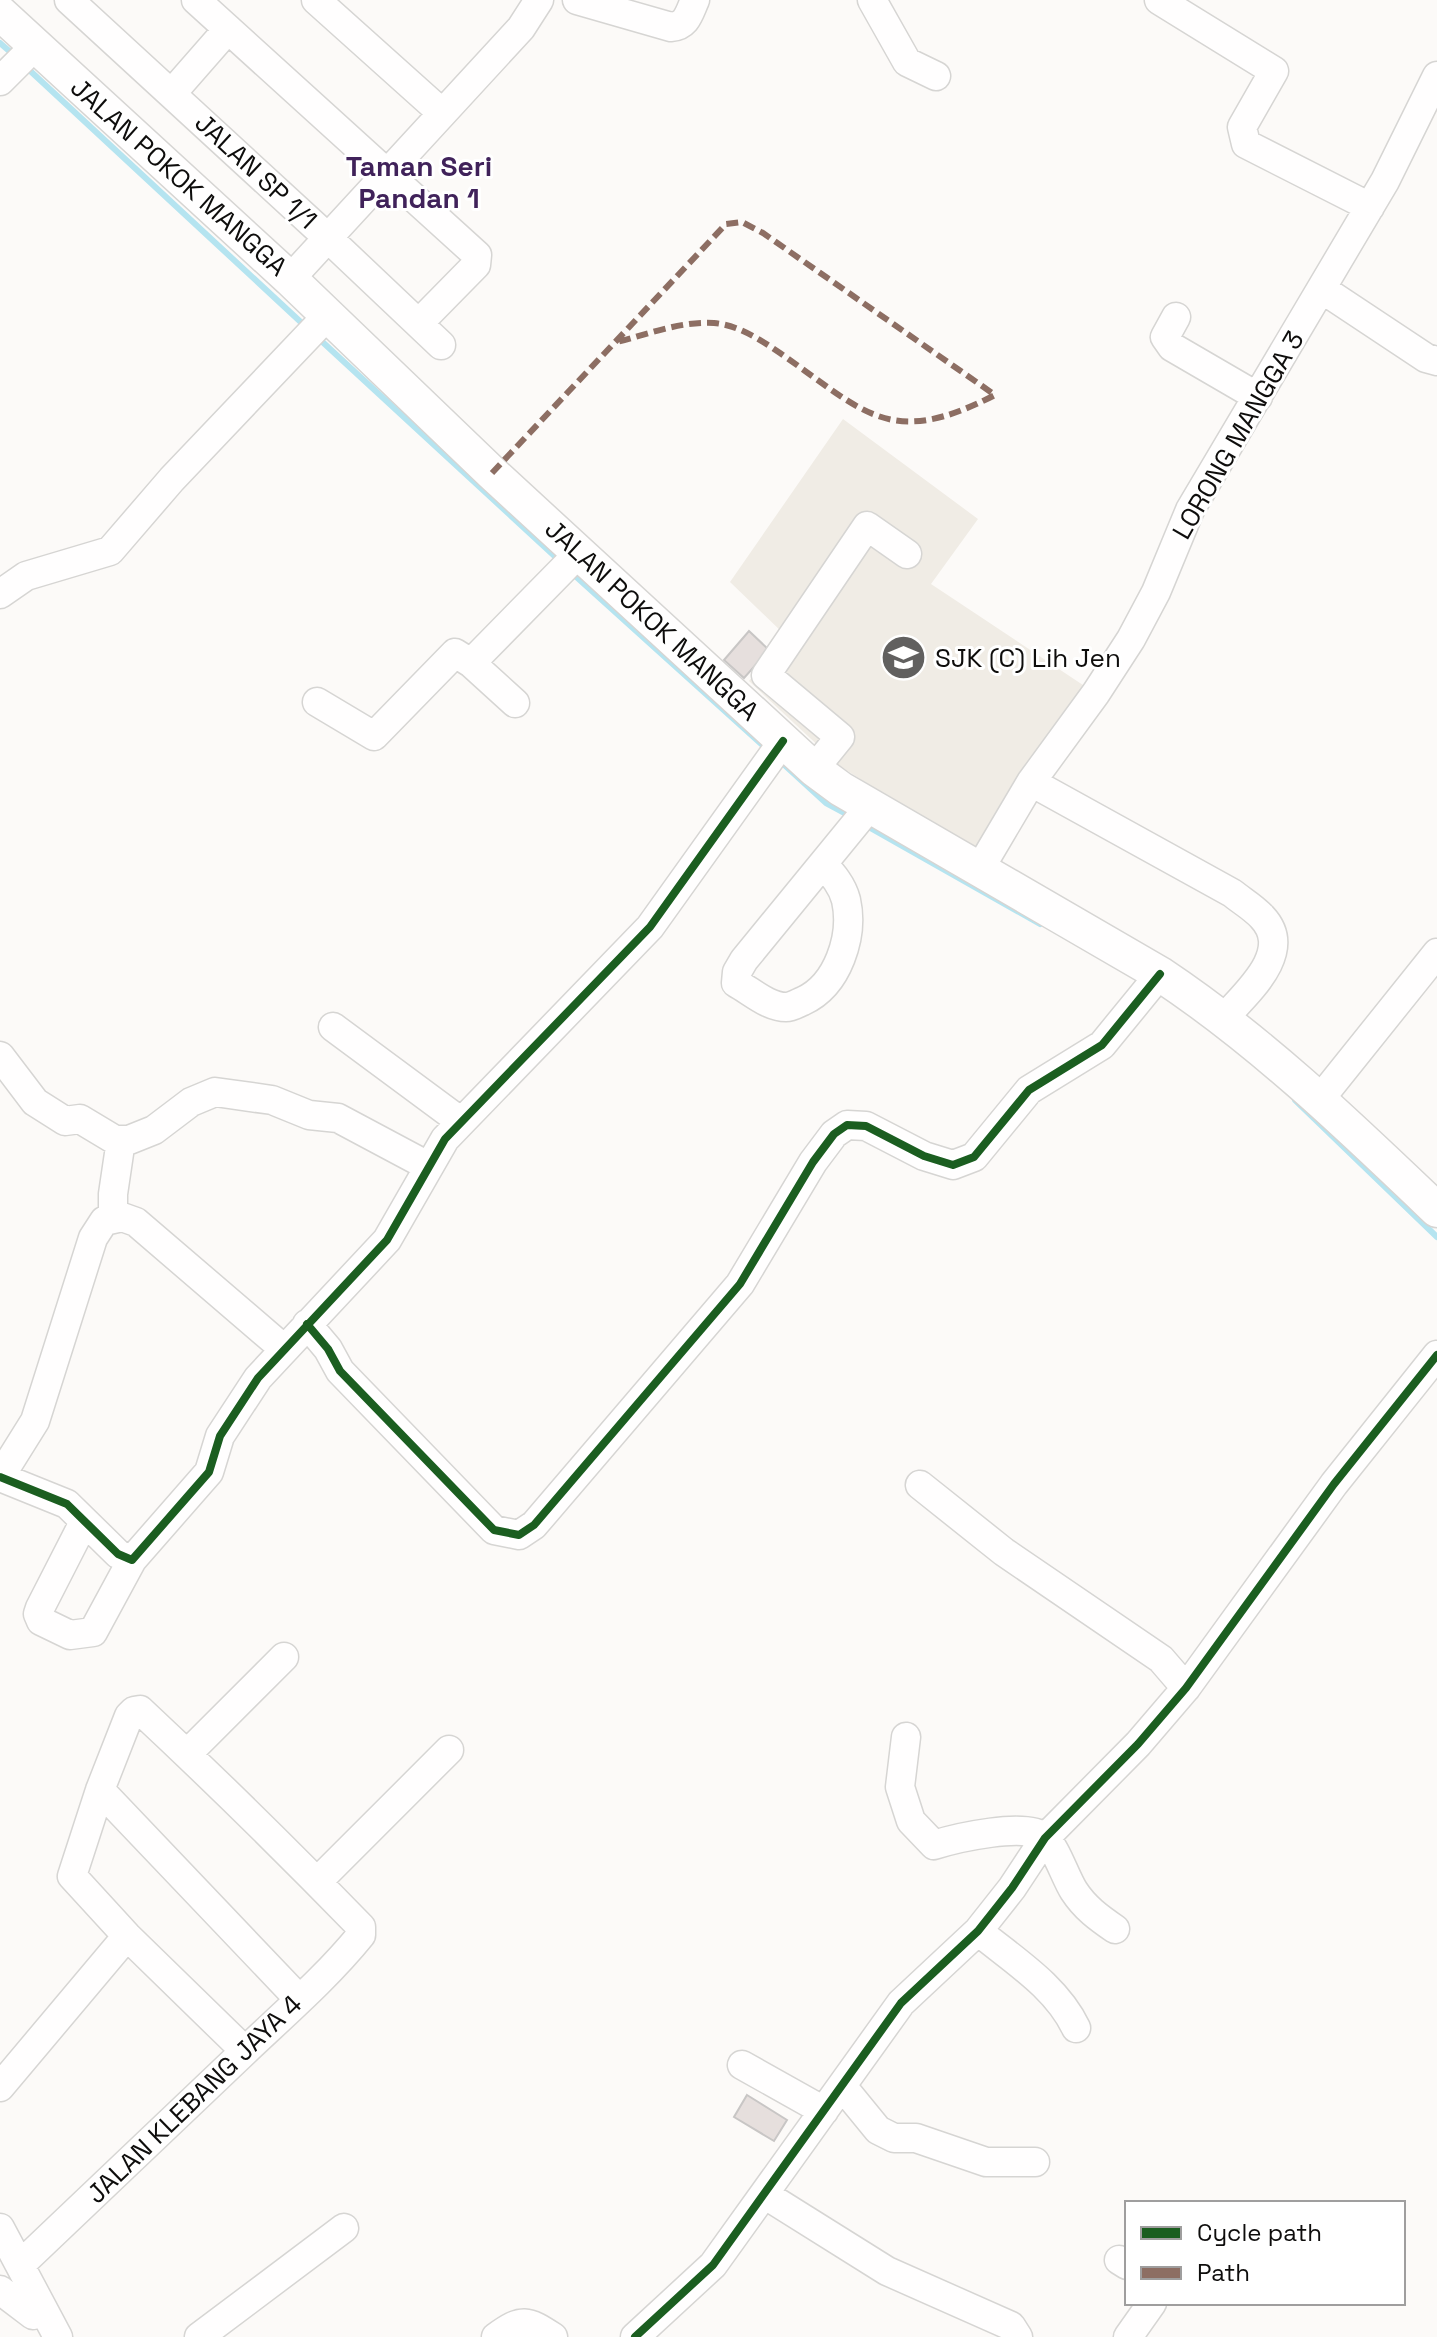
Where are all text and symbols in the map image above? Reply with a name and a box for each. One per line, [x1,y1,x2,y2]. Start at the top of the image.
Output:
street label: JALAN POKOK MANGGA [63,71,295,283]
street label: JALAN SP 1/1 [188,106,324,236]
district label: Taman Seri Pandan 1 [346,148,492,216]
street label: LORONG MANGGA 3 [1165,325,1311,545]
street label: JALAN POKOK MANGGA [538,512,766,728]
school or university icon: SJK (C) Lih Jen [880,634,928,682]
place label: SJK (C) Lih Jen [935,641,1121,675]
street label: JALAN KLEBANG JAYA 4 [79,1987,309,2211]
legend [1125,2201,1405,2305]
text: Cycle path [1197,2217,1322,2248]
text: Path [1197,2257,1250,2288]

